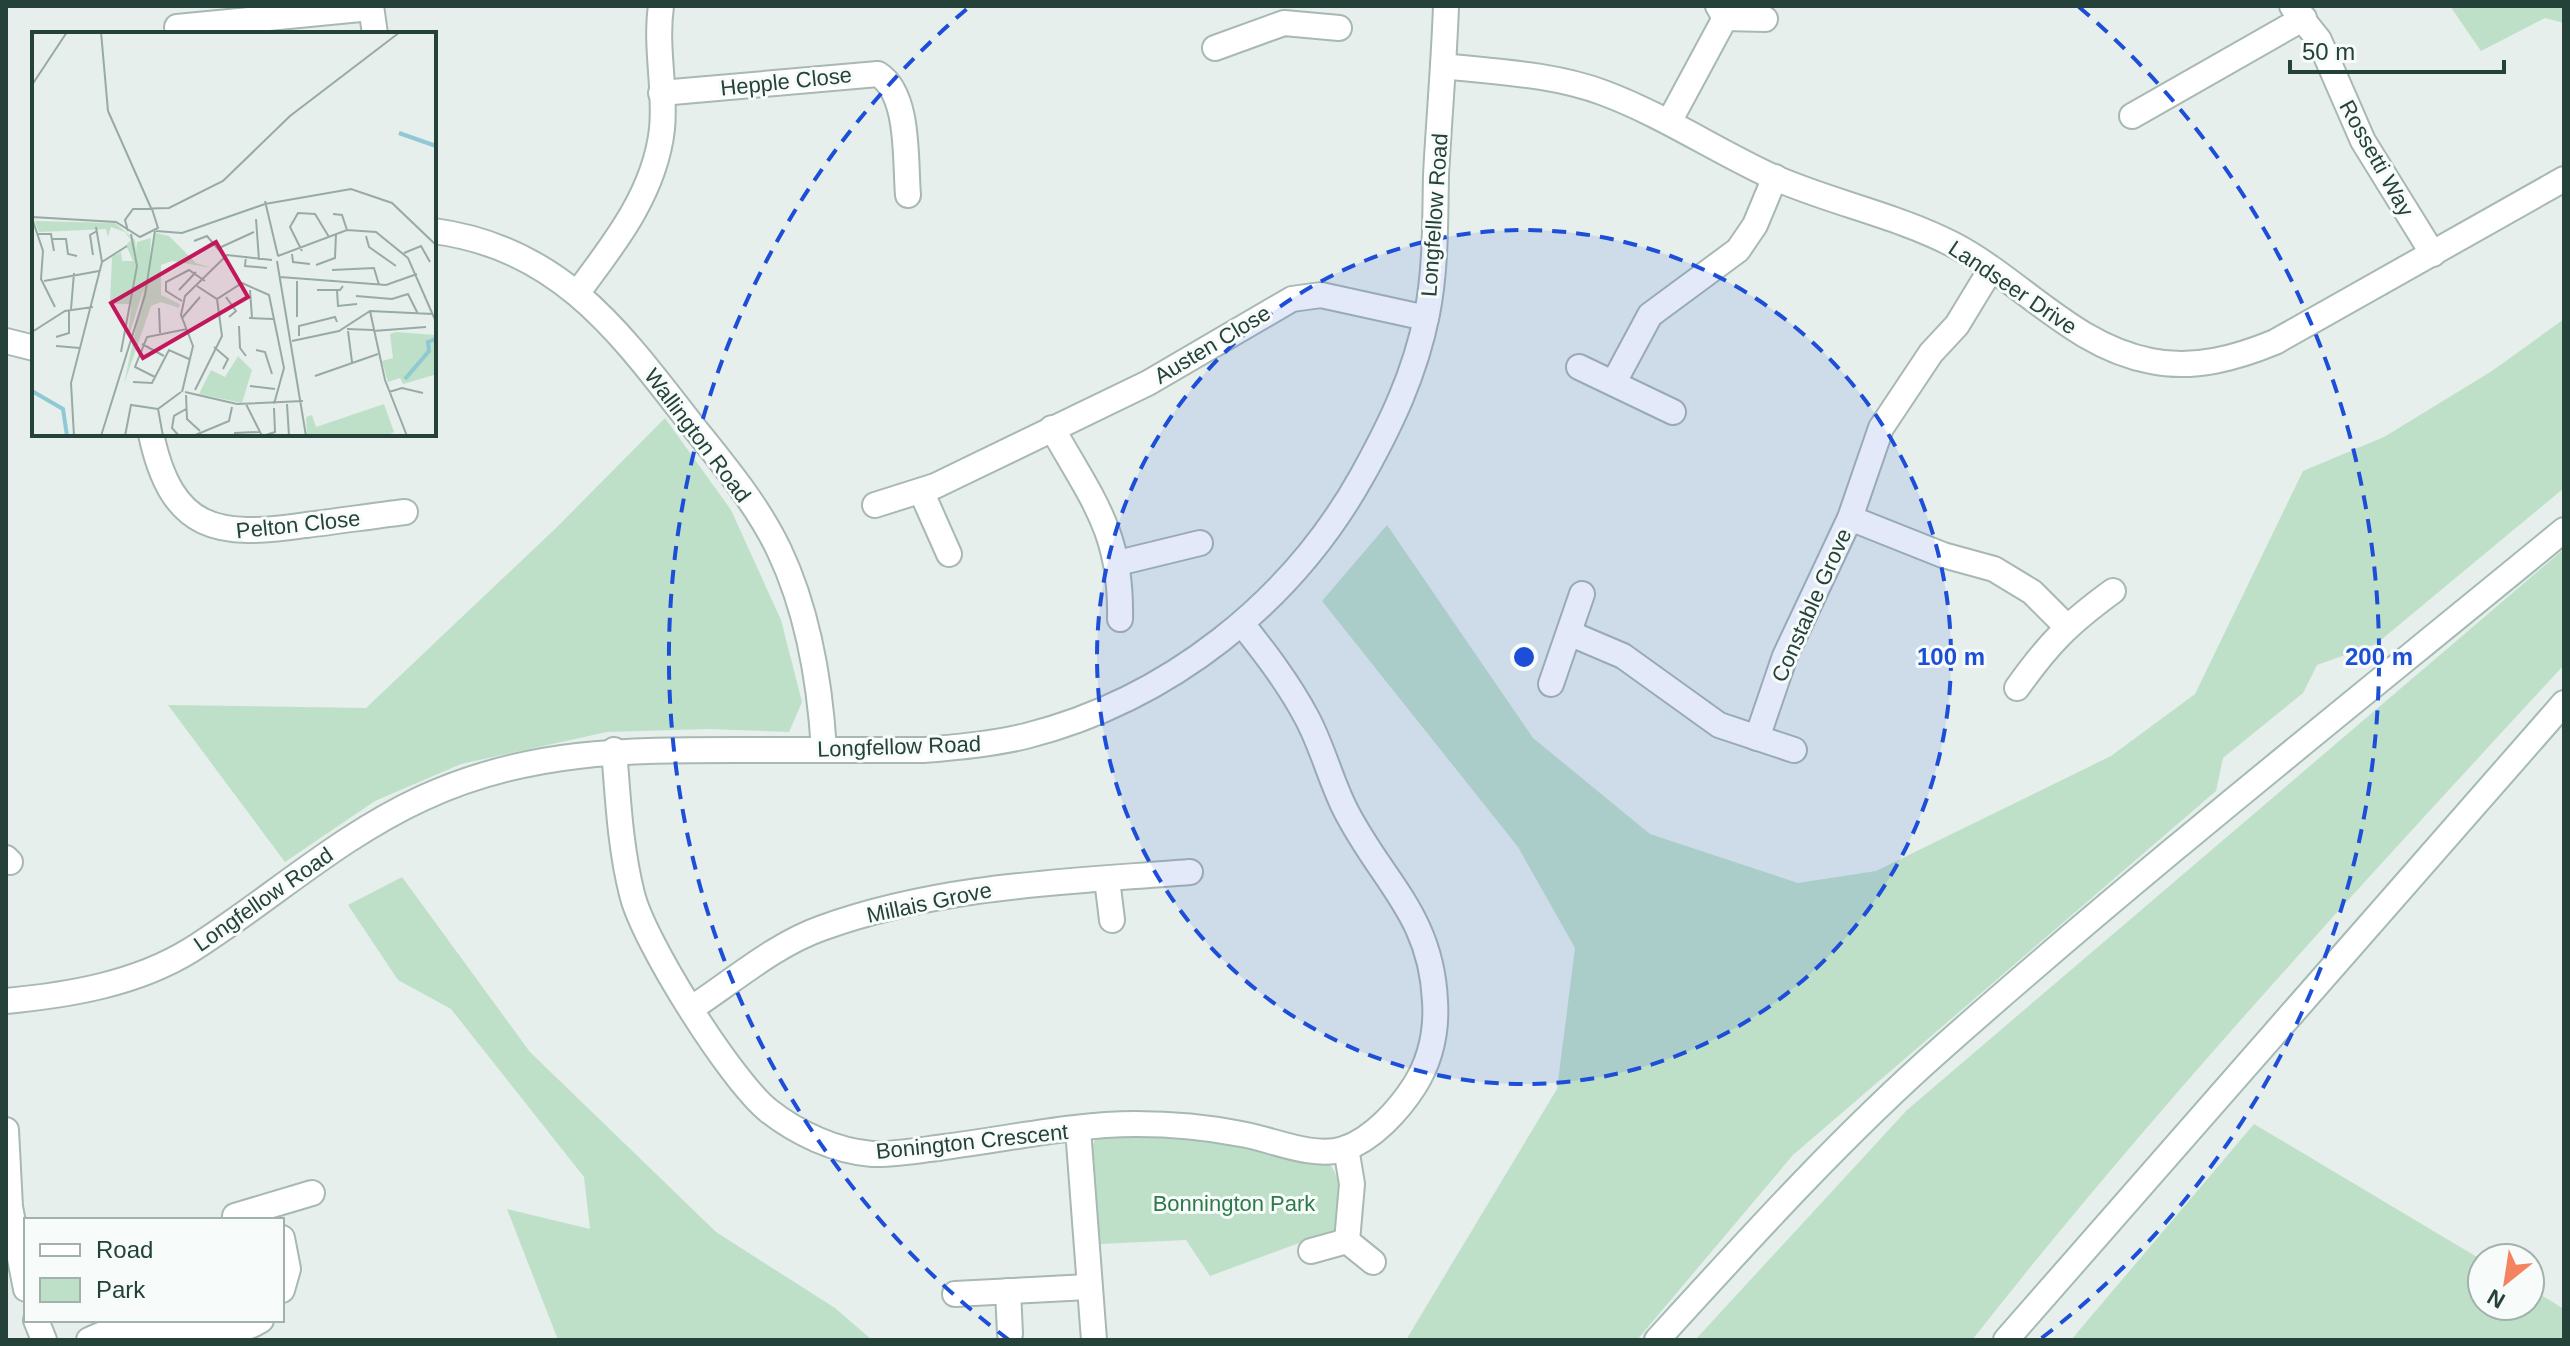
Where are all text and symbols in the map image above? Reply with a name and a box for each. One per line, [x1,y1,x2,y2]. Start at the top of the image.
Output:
scale bar [2290,24,2504,74]
inset map [32,32,436,436]
text: 50 m [2302,38,2355,65]
street label: Hepple Close [719,62,853,101]
street label: Rossetti Way [2334,96,2419,221]
street label: Longfellow Road [1416,132,1453,298]
street label: Landseer Drive [1944,235,2082,339]
street label: Austen Close [1150,300,1275,389]
street label: Wallington Road [639,364,756,507]
street label: Pelton Close [235,506,361,543]
street label: Constable Grove [1766,525,1856,686]
centre of rings [1510,643,1538,671]
text: 100 m [1917,643,1985,670]
text: 200 m [2345,643,2413,670]
street label: Longfellow Road [817,731,981,762]
street label: Longfellow Road [189,842,338,957]
street label: Millais Grove [864,877,994,928]
street label: Bonington Crescent [875,1119,1069,1164]
park label: Bonnington Park [1153,1191,1316,1216]
legend [24,1218,284,1322]
text: Road [96,1236,153,1263]
north arrow [2466,1242,2546,1322]
text: Park [96,1276,146,1303]
text: N [2483,1284,2509,1314]

